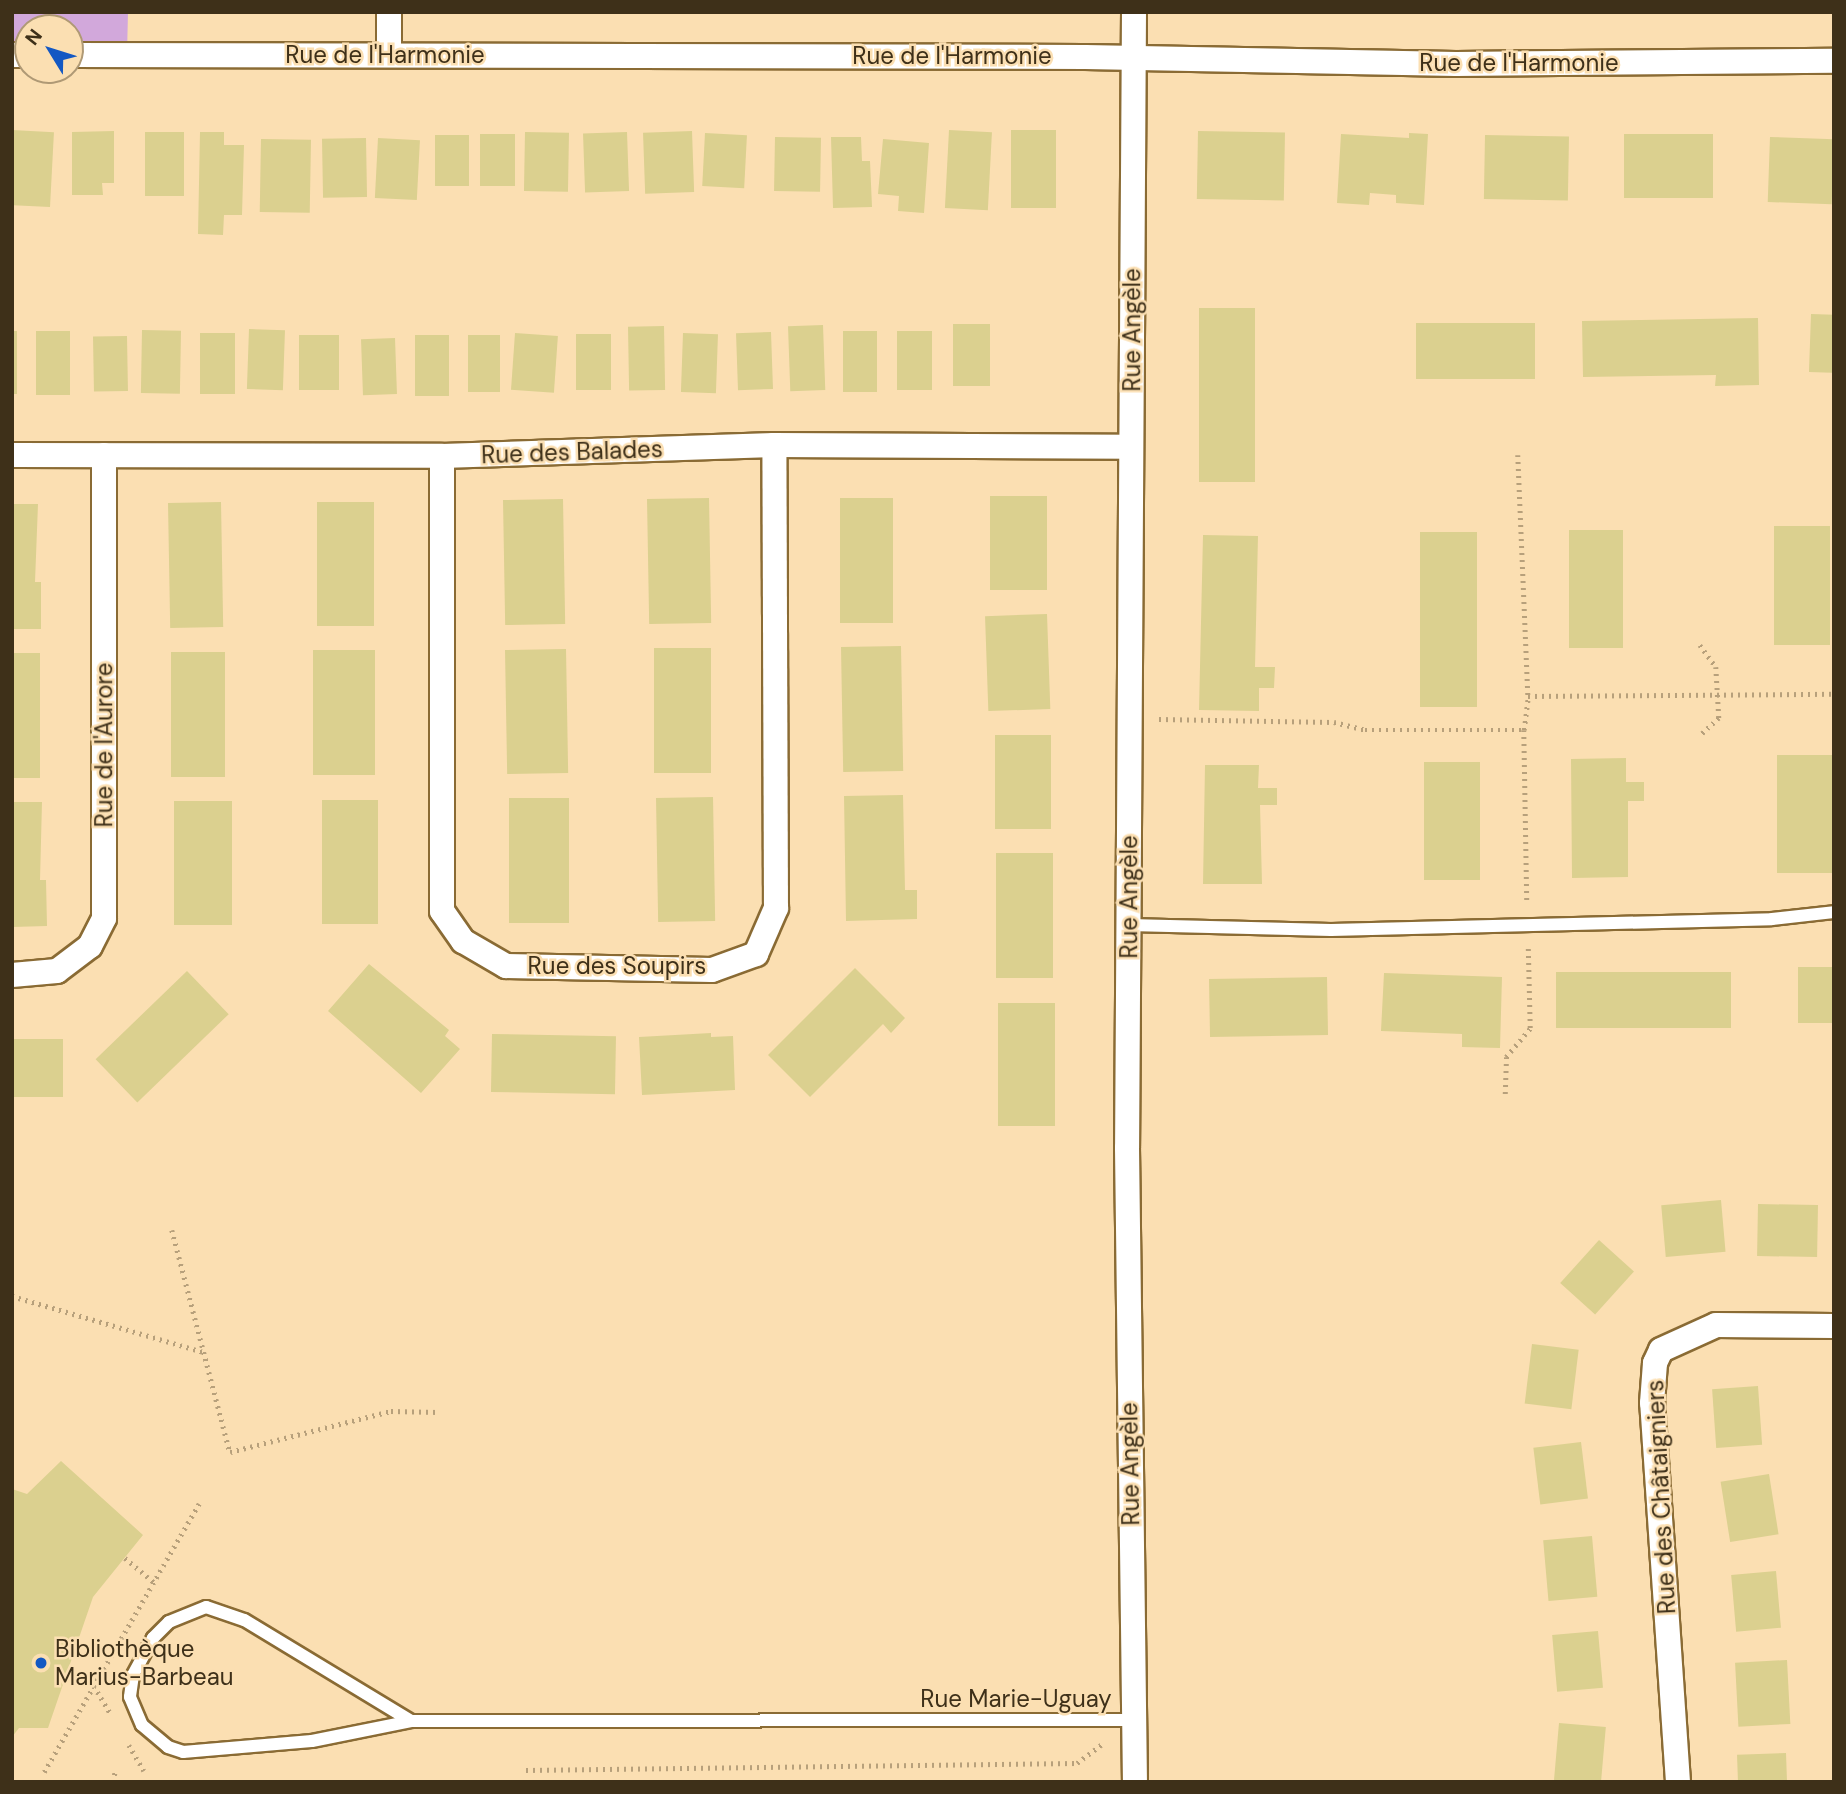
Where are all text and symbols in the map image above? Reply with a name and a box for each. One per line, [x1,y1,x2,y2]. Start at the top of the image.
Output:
north arrow [14,14,84,84]
text: N [20,24,48,50]
street label: Rue de l'Harmonie [285,41,485,69]
street label: Rue de l'Harmonie [852,42,1052,70]
street label: Rue de l'Harmonie [1419,49,1619,77]
street label: Rue Angèle [1118,268,1146,392]
street label: Rue des Balades [481,434,663,470]
street label: Rue de l'Aurore [90,663,118,827]
street label: Rue Angèle [1115,835,1143,959]
street label: Rue des Soupirs [528,952,706,980]
street label: Rue des Châtaigniers [1640,1379,1682,1615]
street label: Rue Angèle [1115,1402,1145,1526]
place label: Bibliothèque Marius-Barbeau [55,1635,234,1691]
marker: Bibliothèque Marius-Barbeau [33,1655,49,1671]
street label: Rue Marie-Uguay [920,1685,1112,1713]

